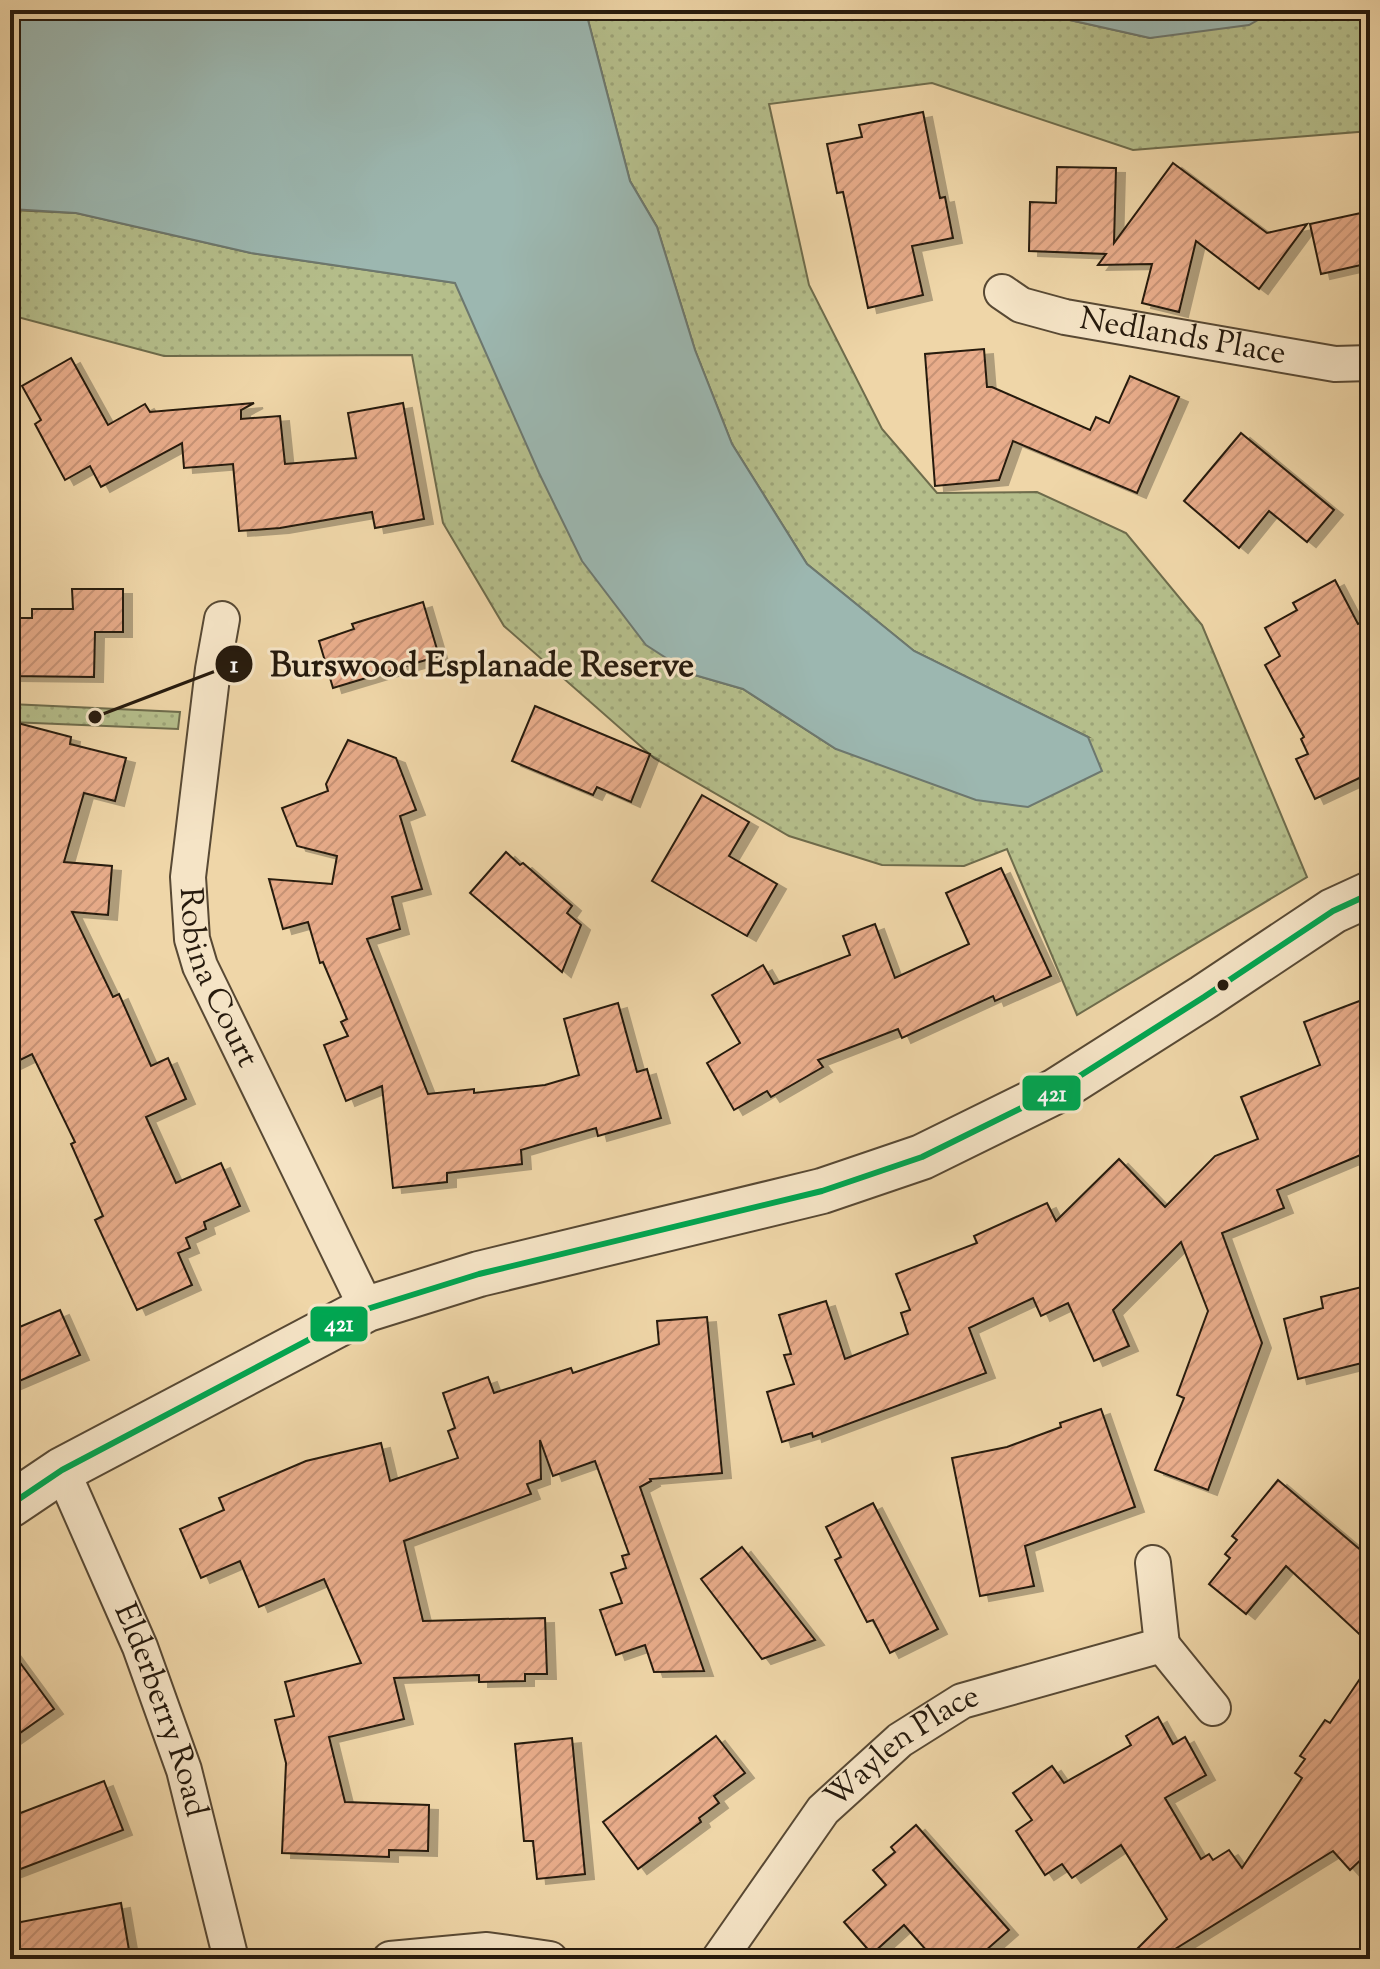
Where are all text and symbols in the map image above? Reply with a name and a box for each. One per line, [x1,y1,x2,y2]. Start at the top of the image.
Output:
street label: Nedlands Place [1076,297,1289,378]
callout: Burswood Esplanade Reserve [214,635,710,693]
text: Burswood Esplanade Reserve [270,643,694,692]
text: 1 [230,649,239,683]
street label: Robina Court [166,886,269,1075]
unlabelled marker [1215,977,1231,993]
line badge: 421 [1021,1074,1082,1112]
text: 421 [1037,1080,1067,1112]
line badge: 421 [309,1305,369,1343]
text: 421 [324,1310,354,1342]
street label: Elderberry Road [101,1596,218,1822]
street label: Waylen Place [815,1674,984,1820]

